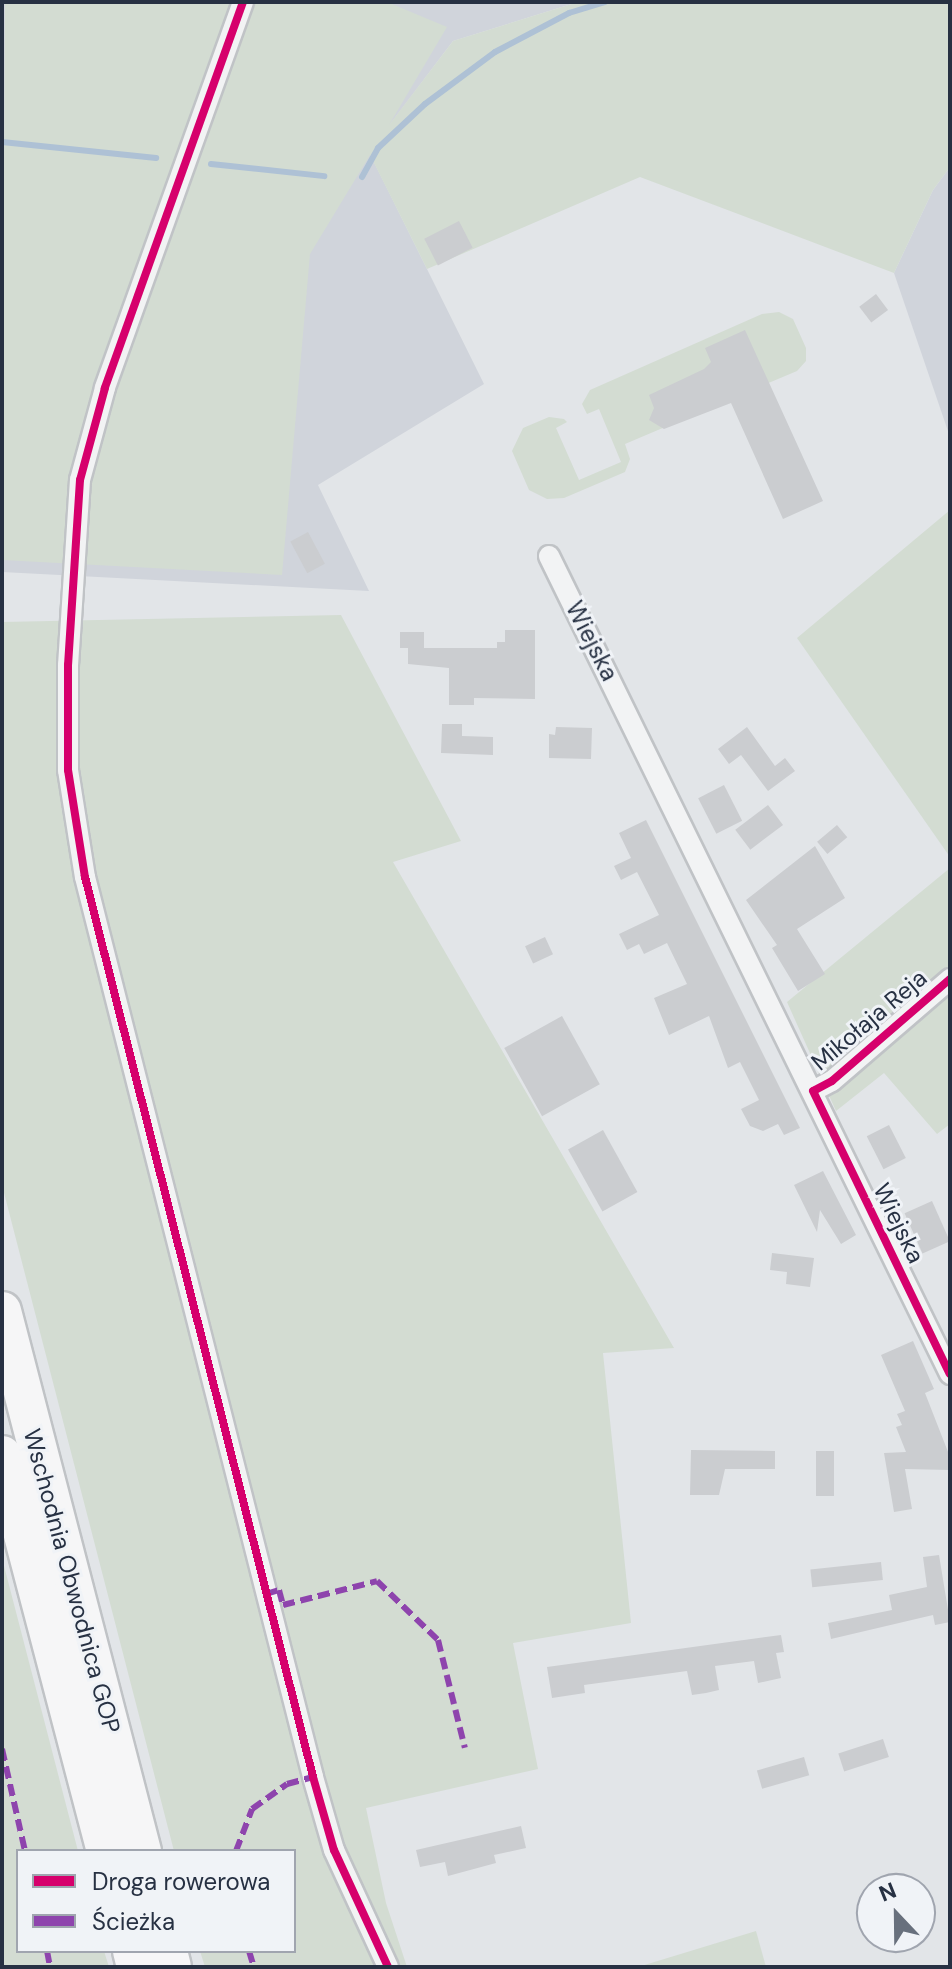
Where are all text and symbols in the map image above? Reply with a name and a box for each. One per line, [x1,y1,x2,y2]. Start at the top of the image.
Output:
street label: Wiejska [560,596,624,686]
street label: Mikołaja Reja [805,963,933,1077]
street label: Wiejska [867,1178,931,1268]
street label: Wschodnia Obwodnica GOP [17,1426,127,1736]
legend [16,1849,296,1953]
text: Droga rowerowa [92,1866,270,1897]
north arrow [856,1873,936,1953]
text: N [875,1876,900,1909]
text: Ścieżka [92,1906,175,1937]

